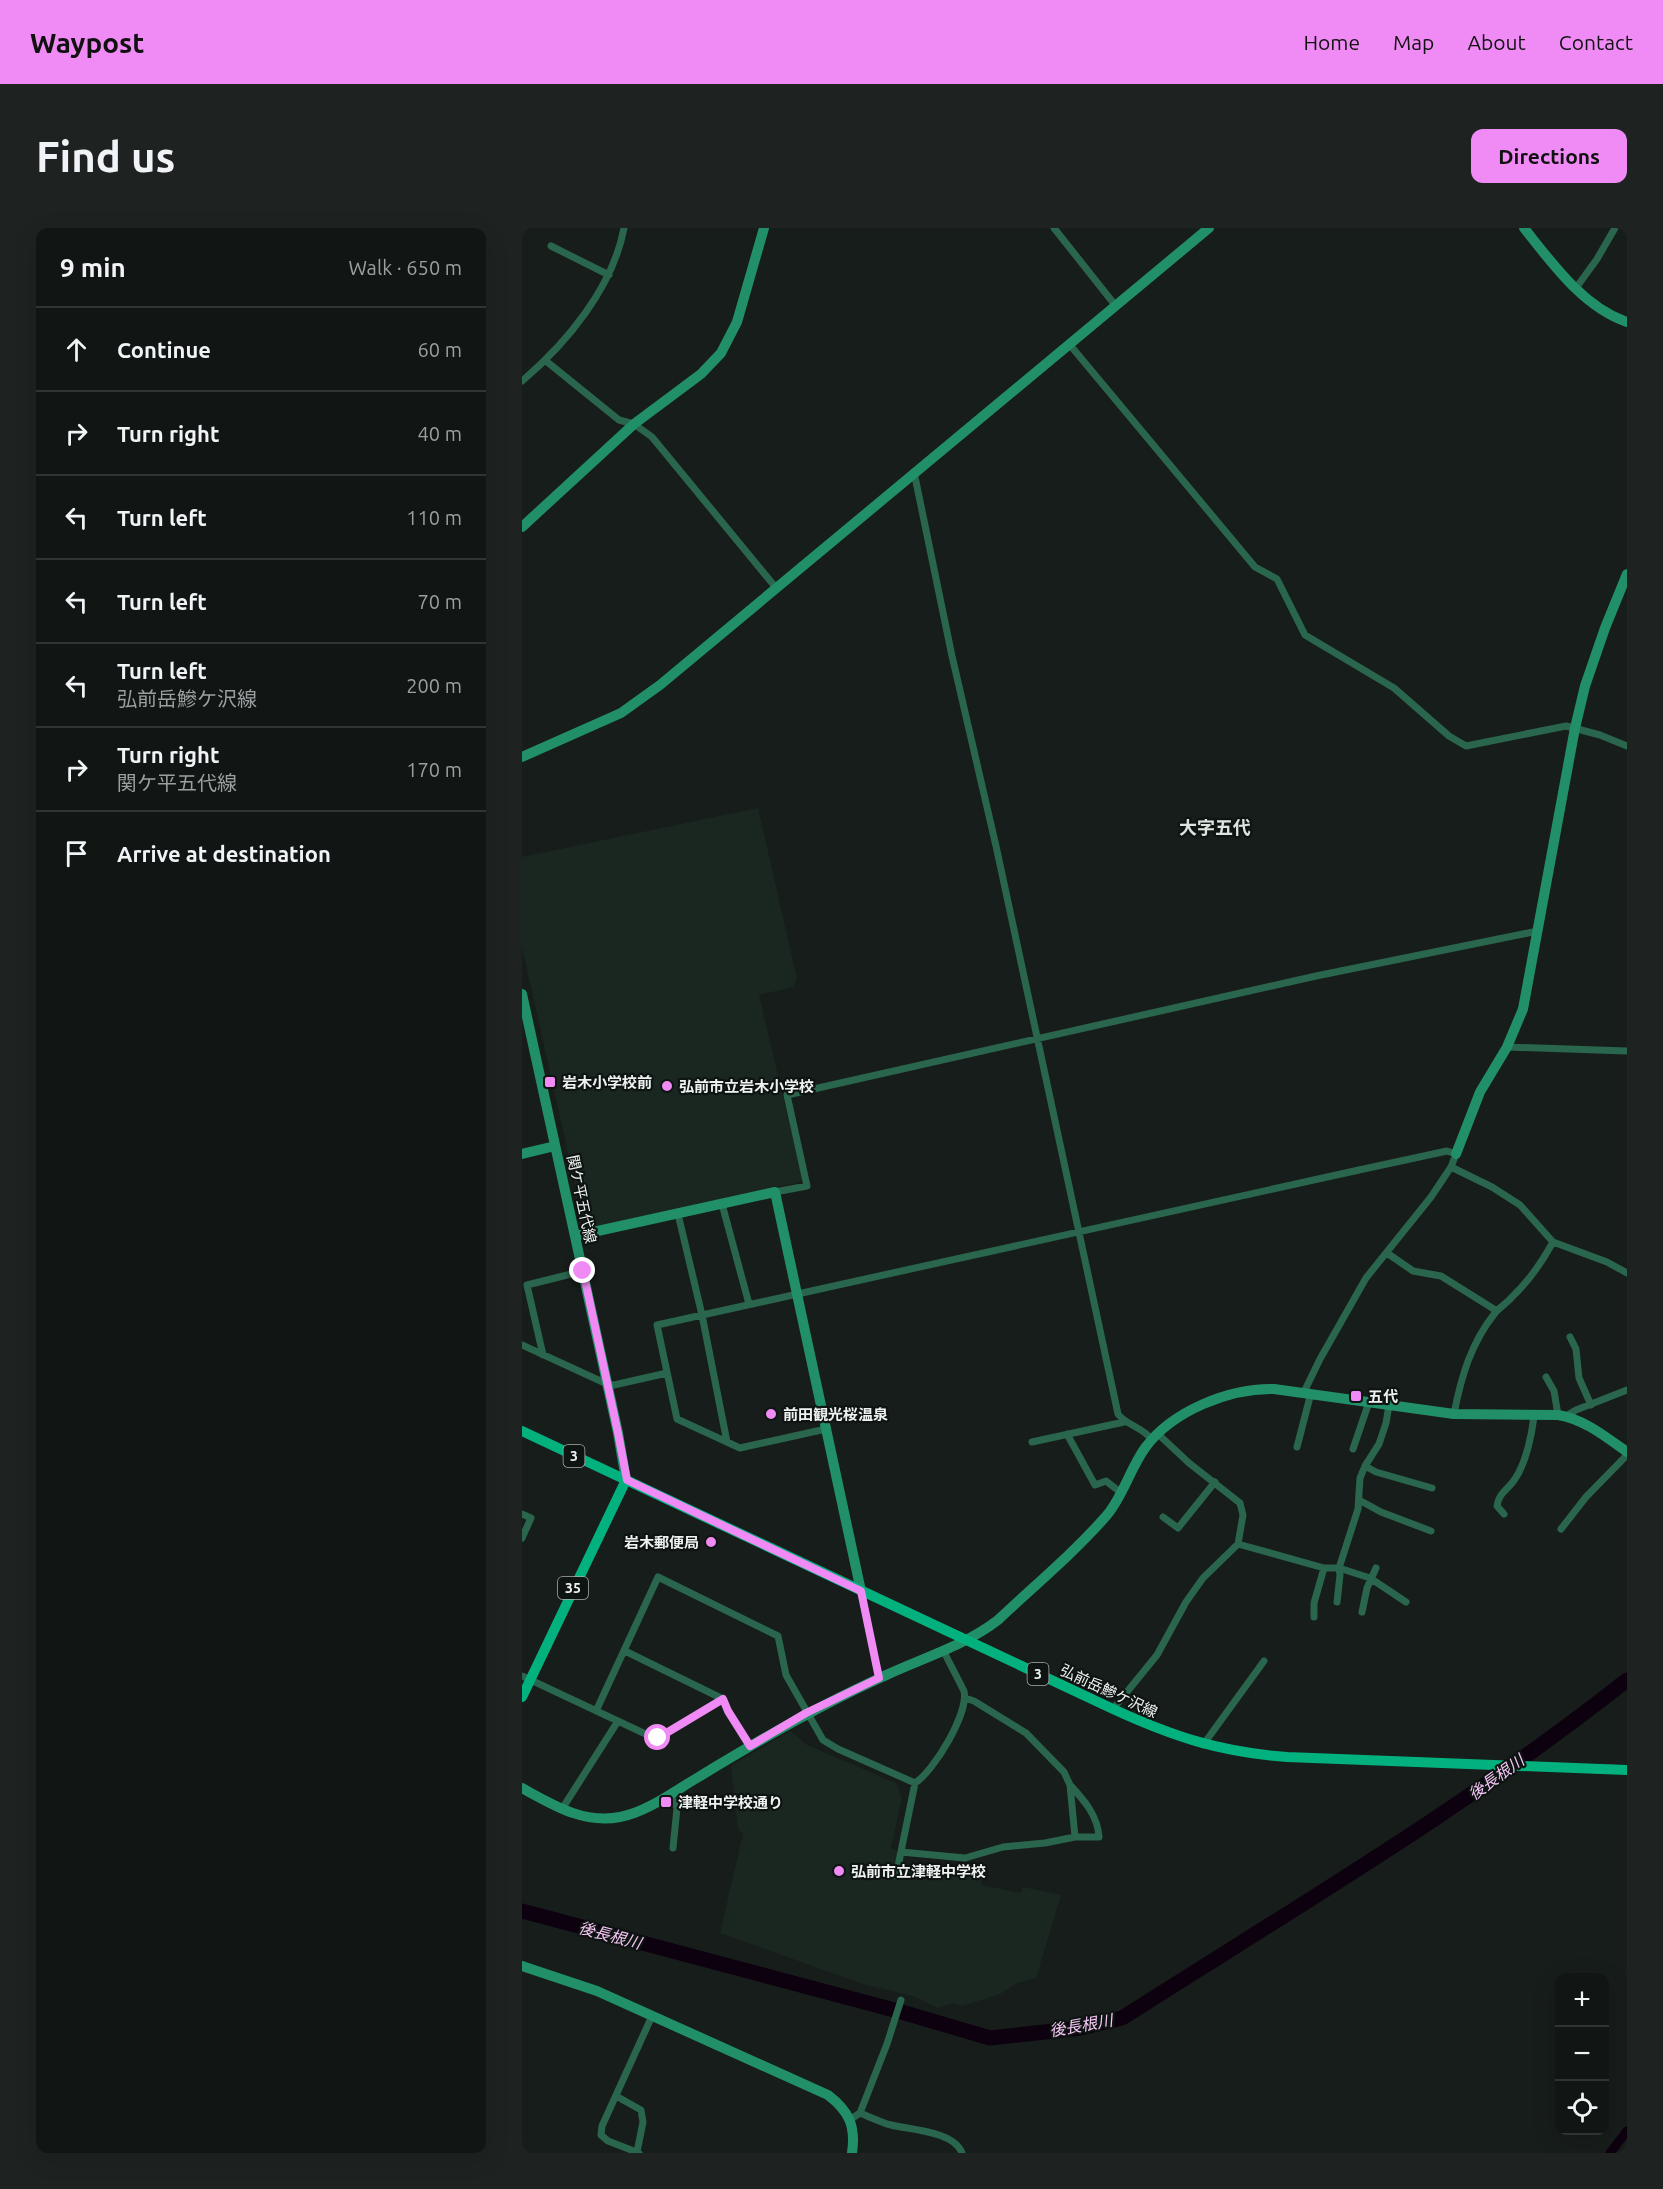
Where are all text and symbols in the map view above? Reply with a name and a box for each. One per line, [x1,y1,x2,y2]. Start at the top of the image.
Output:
text: Waypost [30,27,144,58]
text: Home [1303,30,1360,54]
text: Map [1393,30,1434,54]
text: About [1467,30,1526,54]
text: Contact [1559,30,1633,54]
button: Directions [1471,129,1627,183]
text: Find us [36,133,175,180]
text: 9 min [60,253,126,282]
text: Walk · 650 m [349,256,462,279]
icon: ahead [60,333,93,366]
text: Continue [117,337,211,362]
text: 60 m [418,338,462,361]
icon: right [60,417,93,450]
text: Turn right [117,421,219,446]
text: 40 m [418,422,462,445]
icon: left [60,501,93,534]
text: Turn left [117,505,207,530]
text: 110 m [406,506,462,529]
icon: left [60,585,93,618]
text: Turn left [117,589,207,614]
text: 70 m [418,590,462,613]
text: Turn left [117,658,207,683]
icon: left [60,669,93,702]
text: 200 m [406,674,462,697]
text: 弘前岳鰺ケ沢線 [117,687,257,710]
text: Turn right [117,742,219,767]
icon: right [60,753,93,786]
text: 170 m [406,758,462,781]
text: 関ケ平五代線 [117,771,237,794]
district label: 大字五代 [1179,817,1251,837]
icon: arrive [60,837,93,870]
text: Arrive at destination [117,841,331,866]
place label: 岩木小学校前 [562,1074,652,1091]
marker: 岩木小学校前 [543,1075,557,1089]
place label: 弘前市立岩木小学校 [679,1078,814,1095]
marker: 弘前市立岩木小学校 [660,1079,674,1093]
street label: 関ケ平五代線 [564,1153,600,1245]
route end [569,1257,595,1283]
place label: 五代 [1368,1388,1398,1405]
marker: 五代 [1349,1389,1363,1403]
place label: 前田観光桜温泉 [783,1406,888,1423]
marker: 前田観光桜温泉 [764,1407,778,1421]
road number: 3 [564,1445,584,1467]
place label: 岩木郵便局 [624,1534,699,1551]
marker: 岩木郵便局 [704,1535,718,1549]
road number: 35 [558,1577,588,1599]
street label: 弘前岳鰺ケ沢線 [1058,1661,1160,1721]
road number: 3 [1028,1663,1048,1685]
route start [644,1724,670,1750]
water label: 後長根川 [1465,1750,1529,1803]
place label: 津軽中学校通り [678,1794,783,1811]
marker: 津軽中学校通り [659,1795,673,1809]
place label: 弘前市立津軽中学校 [851,1863,986,1880]
marker: 弘前市立津軽中学校 [832,1864,846,1878]
water label: 後長根川 [577,1918,645,1952]
map controls [1555,1973,1609,2135]
button: + [1555,1973,1609,2027]
water label: 後長根川 [1048,2010,1116,2039]
button: − [1555,2027,1609,2081]
button: locate [1555,2081,1609,2135]

